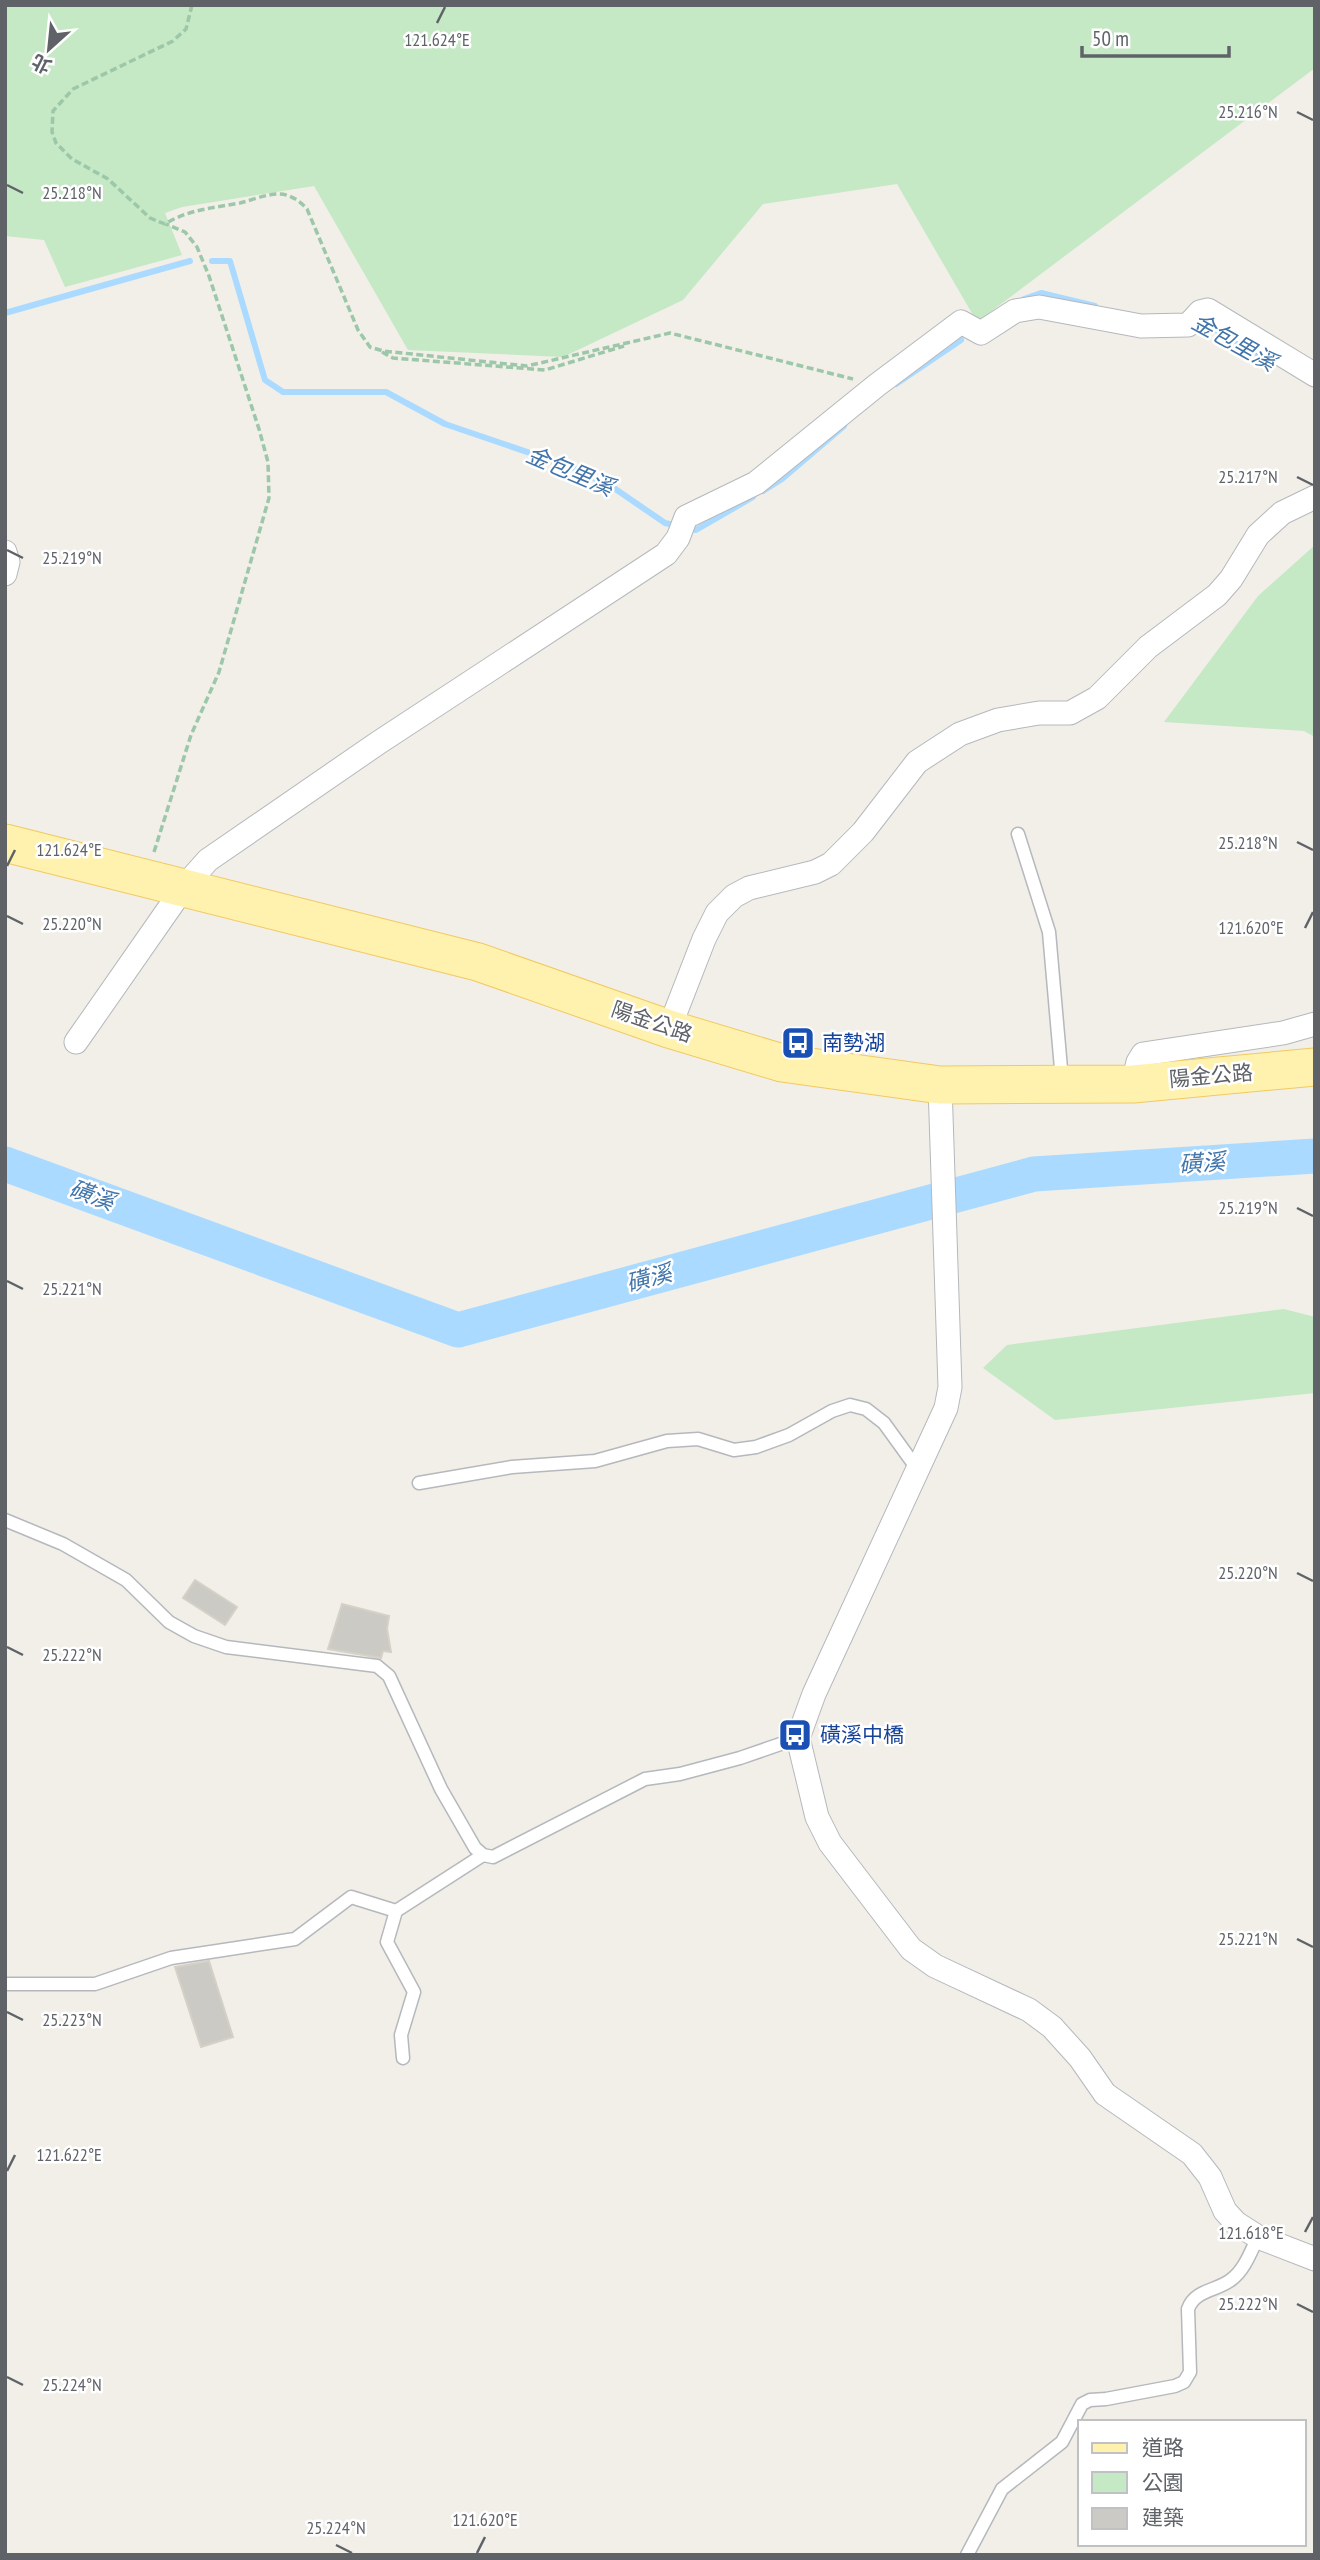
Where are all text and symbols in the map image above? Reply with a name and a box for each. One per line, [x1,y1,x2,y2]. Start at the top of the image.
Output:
north arrow [14,14,84,84]
scale bar [1082,14,1229,58]
text: 50 m [1092,25,1129,52]
text: 121.624°E [404,28,470,51]
text: 北 [27,49,55,79]
text: 25.216°N [1218,100,1278,123]
text: 25.218°N [42,181,102,204]
water label: 金包里溪 [1187,307,1284,378]
water label: 金包里溪 [522,439,621,503]
text: 25.217°N [1218,465,1278,488]
text: 25.219°N [42,546,102,569]
text: 25.218°N [1218,831,1278,854]
text: 121.624°E [36,838,102,861]
text: 25.220°N [42,912,102,935]
text: 121.620°E [1218,916,1284,939]
street label: 陽金公路 [608,995,696,1048]
bus stop icon: 南勢湖 [779,1024,817,1062]
place label: 南勢湖 [822,1029,885,1056]
street label: 陽金公路 [1168,1058,1254,1093]
water label: 磺溪 [1178,1146,1229,1179]
water label: 磺溪 [66,1173,122,1217]
text: 25.219°N [1218,1196,1278,1219]
water label: 磺溪 [623,1257,678,1297]
text: 25.221°N [42,1277,102,1300]
text: 25.220°N [1218,1561,1278,1584]
text: 25.222°N [42,1643,102,1666]
bus stop icon: 磺溪中橋 [776,1716,814,1754]
place label: 磺溪中橋 [820,1721,904,1748]
text: 25.221°N [1218,1927,1278,1950]
text: 25.223°N [42,2008,102,2031]
text: 121.622°E [36,2143,102,2166]
text: 121.618°E [1218,2221,1284,2244]
text: 25.222°N [1218,2292,1278,2315]
text: 25.224°N [42,2373,102,2396]
legend [1078,2420,1306,2546]
text: 道路 [1142,2434,1184,2461]
text: 公園 [1142,2469,1184,2496]
text: 建築 [1142,2504,1184,2531]
text: 121.620°E [452,2508,518,2531]
text: 25.224°N [306,2516,366,2539]

